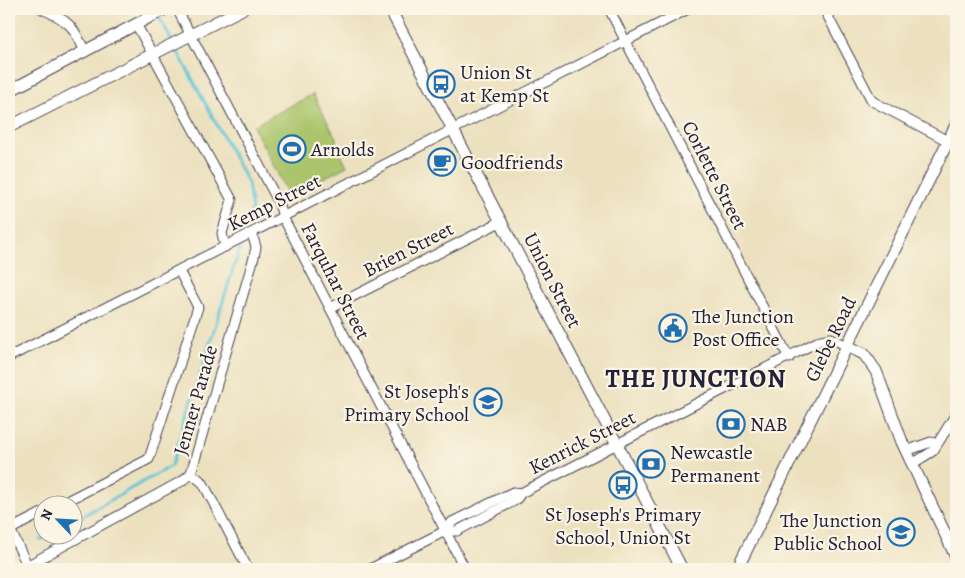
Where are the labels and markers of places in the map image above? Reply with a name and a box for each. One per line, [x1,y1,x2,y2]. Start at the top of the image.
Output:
place label: Union St at Kemp St [460,59,550,109]
bus stop icon: Union St at Kemp St [426,69,456,99]
sports icon: Arnolds [277,134,307,164]
place label: Arnolds [310,136,375,163]
cafe icon: Goodfriends [427,147,457,177]
place label: Goodfriends [461,149,563,176]
place label: The Junction Post Office [692,303,794,353]
public building icon: The Junction Post Office [658,313,688,343]
place label: St Joseph's Primary School [344,378,469,428]
school or university icon: St Joseph's Primary School [473,387,503,417]
bank icon: NAB [716,409,746,439]
place label: NAB [750,411,788,438]
place label: Newcastle Permanent [670,439,761,489]
bank icon: Newcastle Permanent [636,449,666,479]
bus stop icon: St Joseph's Primary School, Union St [608,470,638,500]
place label: St Joseph's Primary School, Union St [545,501,702,551]
place label: The Junction Public School [773,507,882,557]
school or university icon: The Junction Public School [886,517,916,547]

